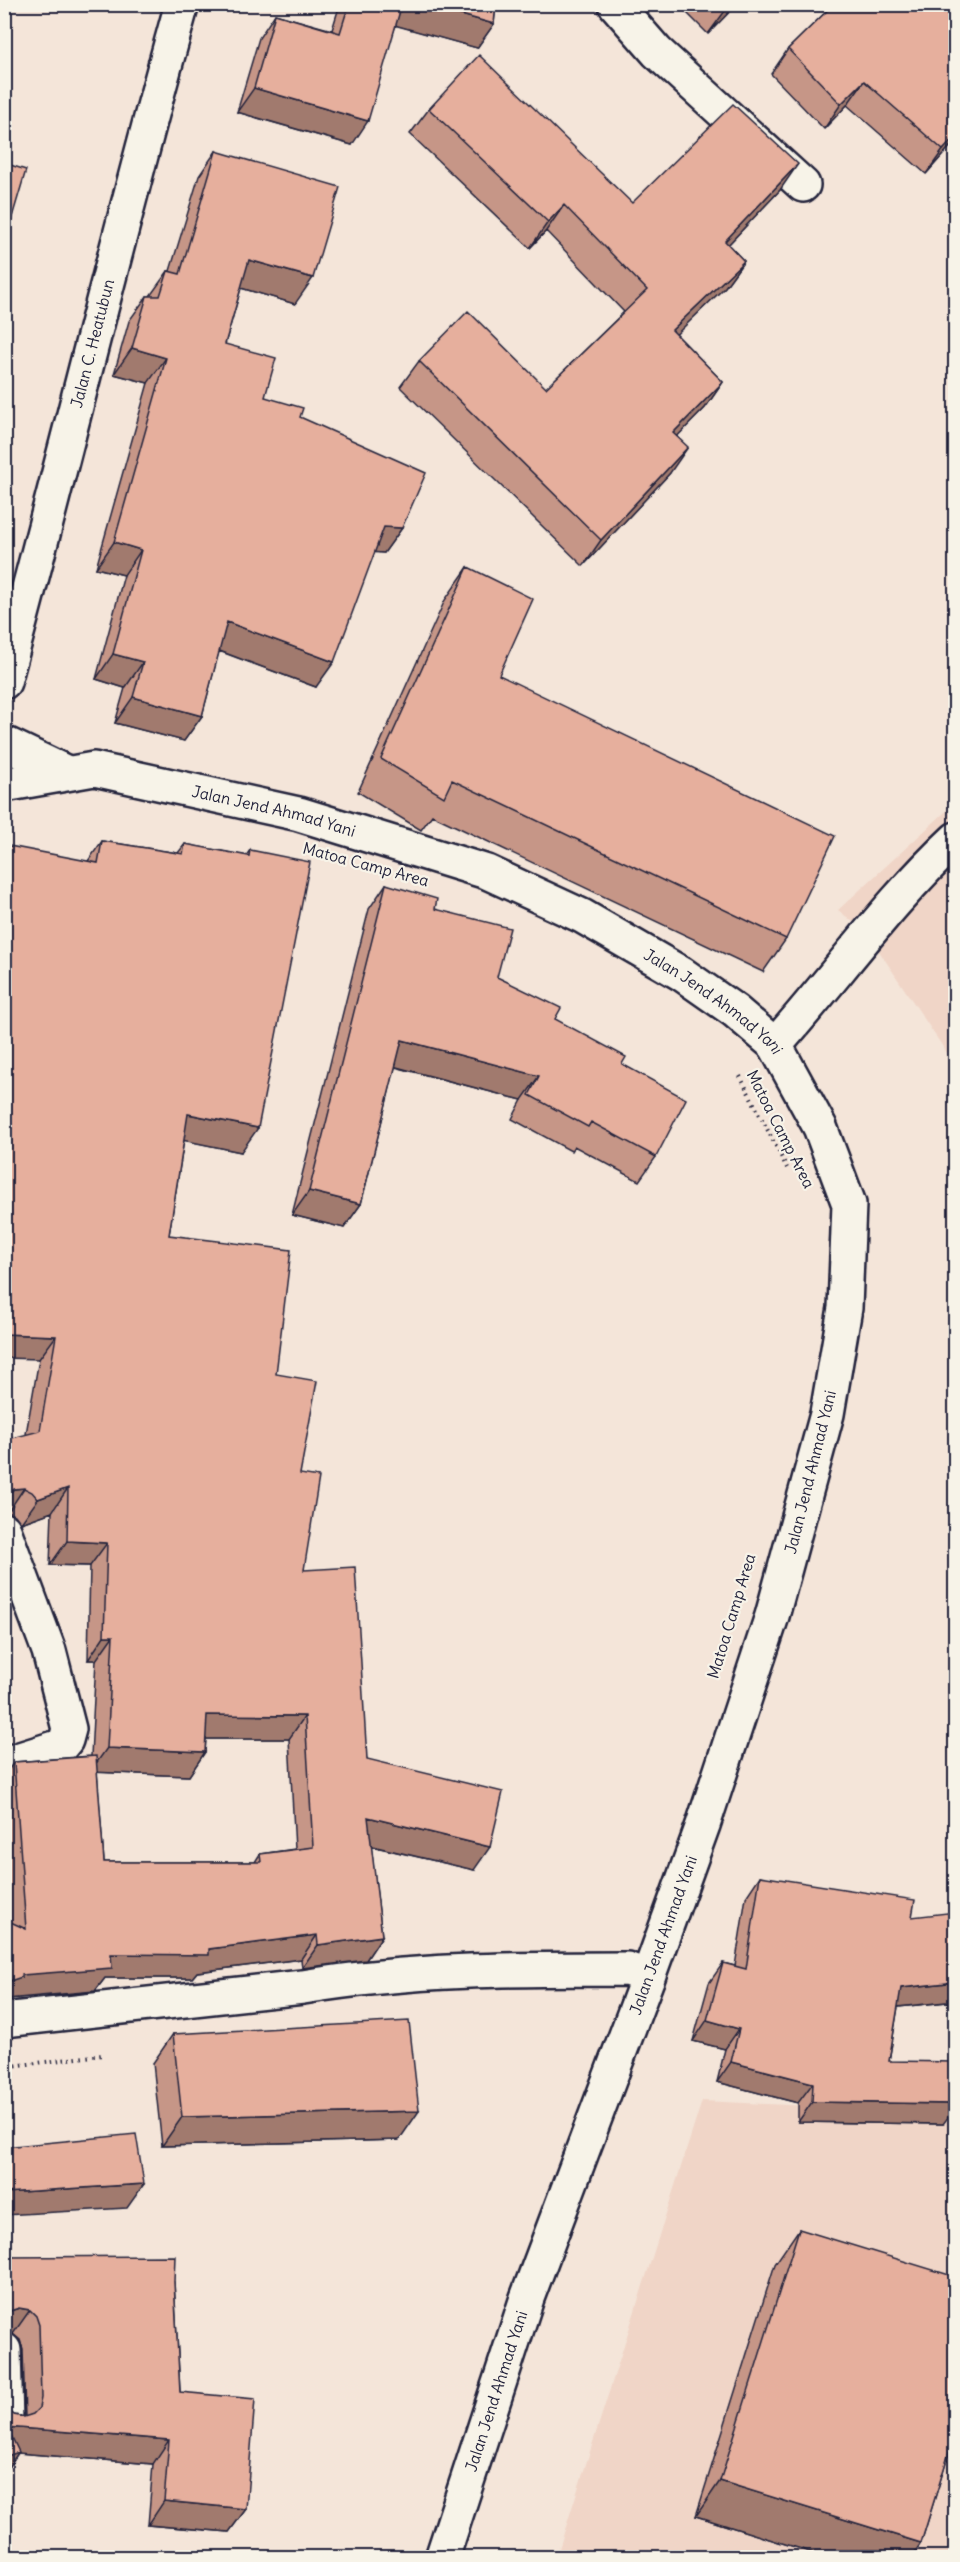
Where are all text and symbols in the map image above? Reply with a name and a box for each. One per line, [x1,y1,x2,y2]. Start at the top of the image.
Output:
street label: Jalan C. Heatubun [66,277,118,410]
street label: Jalan Jend Ahmad Yani [190,781,358,841]
street label: Matoa Camp Area [301,838,431,890]
street label: Jalan Jend Ahmad Yani [640,944,788,1057]
street label: Matoa Camp Area [743,1067,819,1191]
street label: Jalan Jend Ahmad Yani [780,1388,840,1556]
street label: Matoa Camp Area [702,1551,760,1681]
street label: Jalan Jend Ahmad Yani [625,1853,701,2017]
street label: Jalan Jend Ahmad Yani [461,2308,531,2474]

